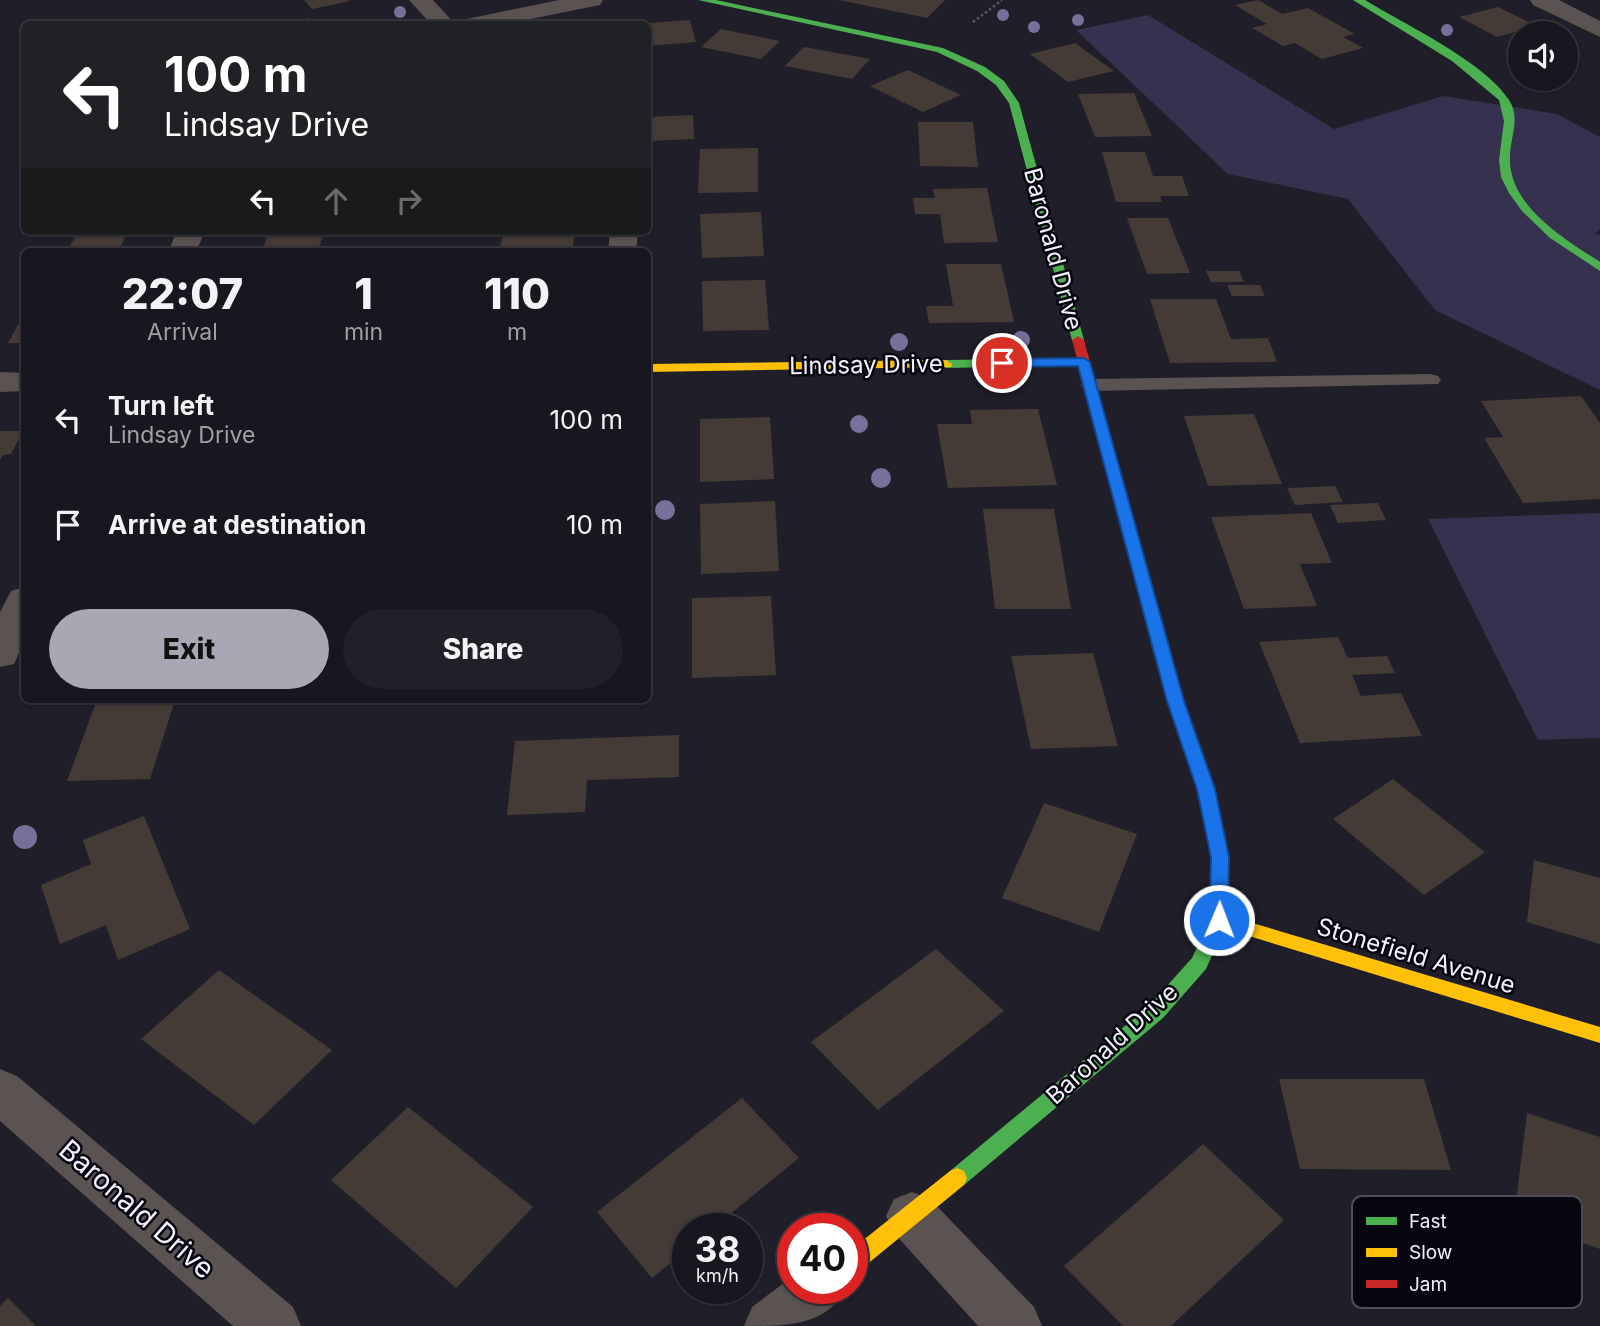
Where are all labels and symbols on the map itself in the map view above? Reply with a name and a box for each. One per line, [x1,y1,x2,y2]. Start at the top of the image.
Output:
street label: Baronald Drive [1018,165,1089,333]
pin [972,333,1032,393]
street label: Lindsay Drive [789,349,943,380]
position arrow [1182,883,1256,957]
street label: Stonefield Avenue [1313,912,1519,999]
street label: Baronald Drive [1040,977,1183,1110]
street label: Baronald Drive [52,1132,222,1286]
legend [1352,1196,1582,1308]
text: Fast [1409,1210,1447,1233]
speed limit sign: 40 [777,1213,868,1304]
text: Slow [1409,1241,1452,1264]
text: Jam [1409,1273,1447,1296]

